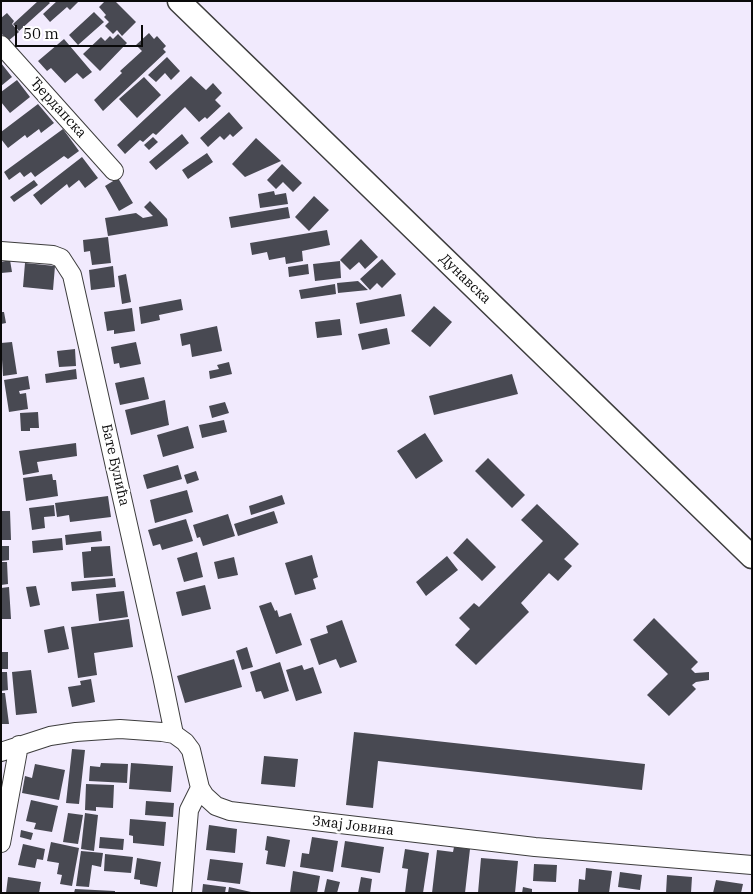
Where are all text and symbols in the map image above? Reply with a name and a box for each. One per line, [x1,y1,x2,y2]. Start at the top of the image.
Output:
scale bar [18,15,145,47]
text: 50 m [23,24,59,43]
street label: Ђердапска [26,74,90,142]
street label: Дунавска [436,250,494,308]
street label: Бате Булића [97,422,133,508]
street label: Змај Јовина [311,813,395,839]

